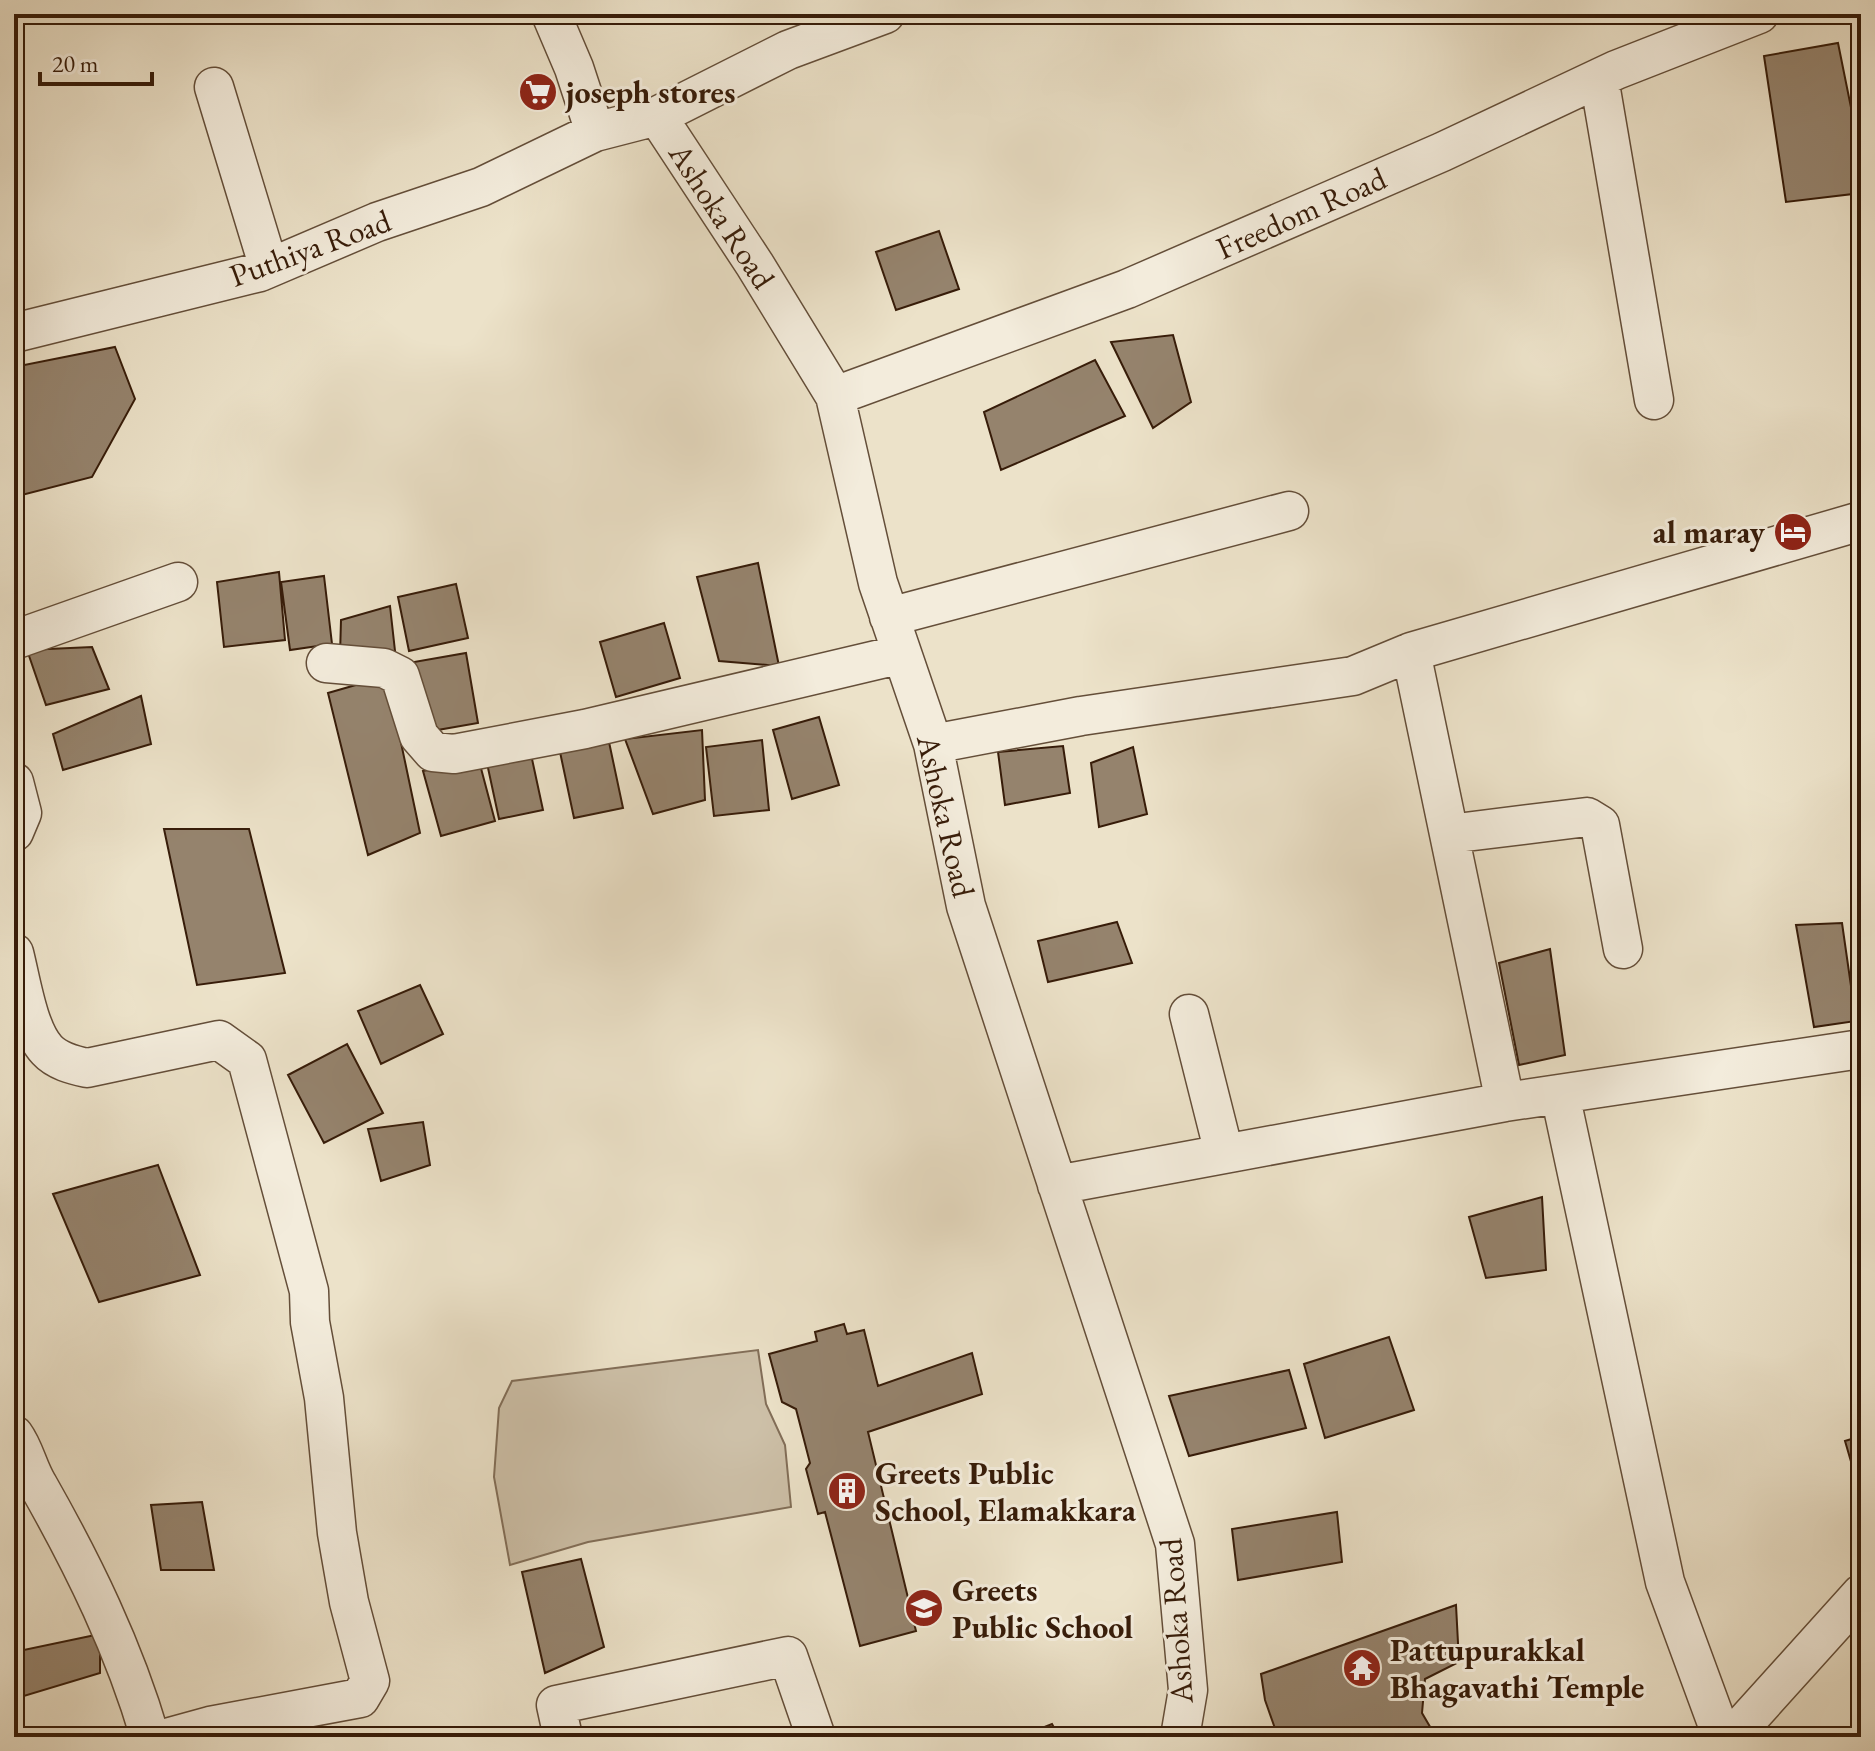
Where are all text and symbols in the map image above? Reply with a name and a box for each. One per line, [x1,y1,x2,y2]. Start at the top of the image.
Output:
scale bar [40,36,152,86]
text: 20 m [52,48,99,79]
supermarket icon: joseph stores [517,71,559,113]
place label: joseph stores [564,71,735,113]
street label: Ashoka Road [659,134,785,297]
street label: Freedom Road [1209,157,1393,269]
street label: Puthiya Road [224,199,397,297]
place label: al maray [1653,511,1766,553]
hotel icon: al maray [1772,511,1814,553]
street label: Ashoka Road [907,730,985,902]
place label: Greets Public School, Elamakkara [875,1452,1137,1531]
building icon: Greets Public School, Elamakkara [826,1470,868,1512]
street label: Ashoka Road [1149,1536,1203,1706]
place label: Greets Public School [952,1569,1133,1648]
school or university icon: Greets Public School [903,1587,945,1629]
place label: Pattupurakkal Bhagavathi Temple [1390,1629,1644,1708]
temple icon: Pattupurakkal Bhagavathi Temple [1341,1647,1383,1689]

